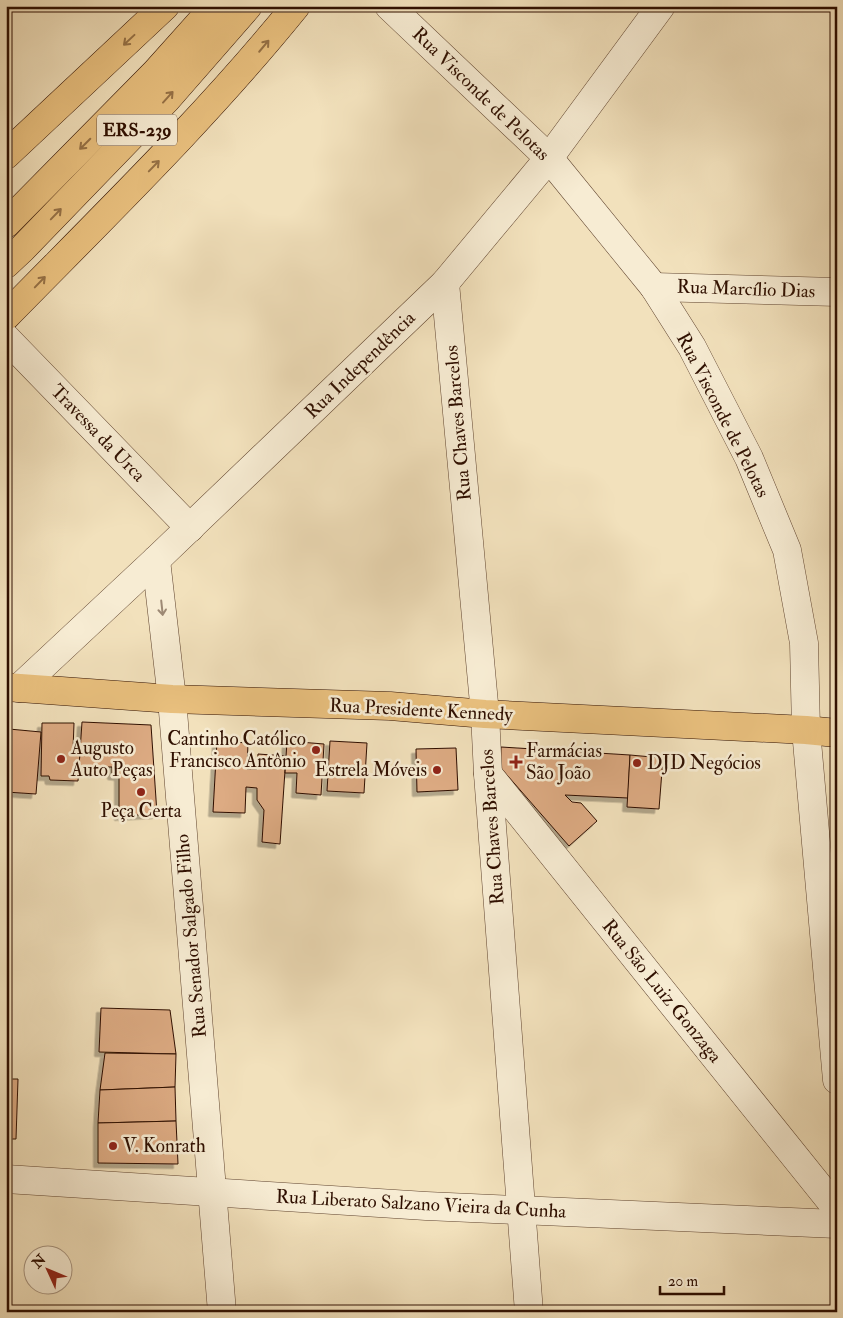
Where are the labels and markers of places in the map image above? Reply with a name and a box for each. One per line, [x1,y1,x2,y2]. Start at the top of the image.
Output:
place label: Cantinho Católico Francisco Antônio [167,727,306,773]
place label: Augusto Auto Peças [70,736,153,782]
place label: Farmácias São João [526,739,602,785]
marker: Cantinho Católico Francisco Antônio [310,744,322,756]
place label: DJD Negócios [647,751,761,775]
marker: Augusto Auto Peças [55,753,67,765]
marker: Farmácias São João [510,756,522,768]
marker: DJD Negócios [631,757,643,769]
place label: Estrela Móveis [314,758,427,782]
marker: Estrela Móveis [431,764,443,776]
marker: Peça Certa [135,786,147,798]
place label: Peça Certa [101,799,182,823]
place label: V. Konrath [123,1134,206,1158]
marker: V. Konrath [107,1140,119,1152]

